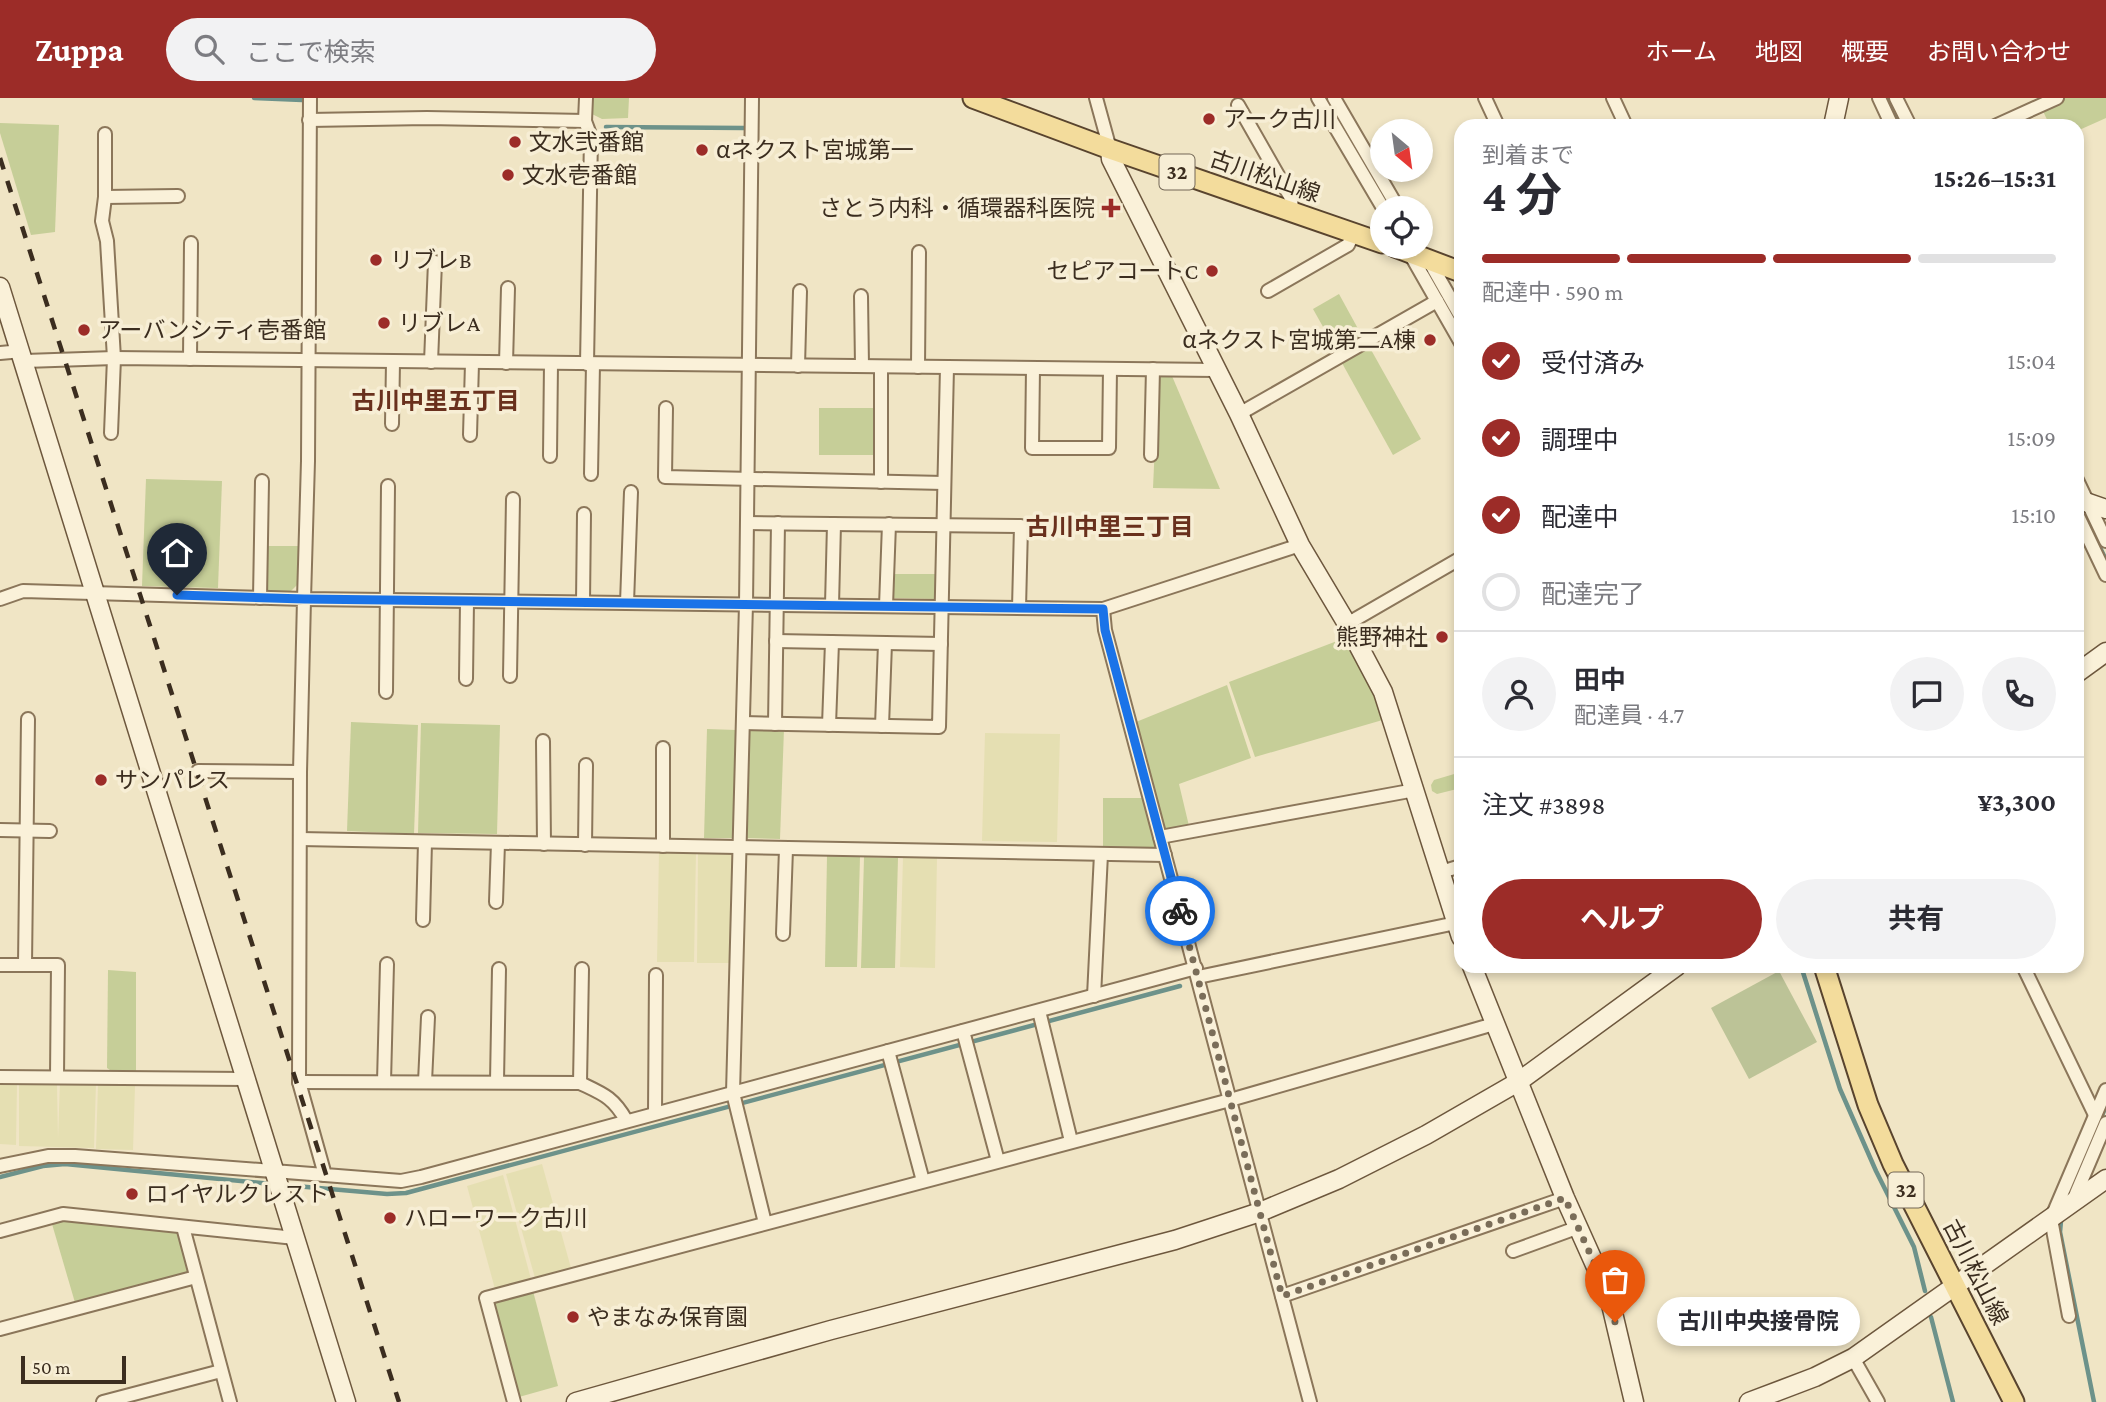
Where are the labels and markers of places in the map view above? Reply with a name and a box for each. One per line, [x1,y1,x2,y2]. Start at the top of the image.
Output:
place label: アーク古川 [1223,106,1337,132]
marker: アーク古川 [1201,111,1217,127]
place label: 文水弐番館 [529,129,644,155]
marker: 文水弐番館 [507,134,523,150]
place label: αネクスト宮城第一 [716,137,914,163]
marker: αネクスト宮城第一 [694,142,710,158]
place label: 文水壱番館 [522,162,637,188]
marker: 文水壱番館 [500,167,516,183]
place label: さとう内科・循環器科医院 [819,195,1095,221]
marker: さとう内科・循環器科医院 [1101,198,1121,218]
place label: リブレB [390,247,472,273]
marker: リブレB [368,252,384,268]
place label: セピアコートC [1046,258,1198,284]
marker: セピアコートC [1204,263,1220,279]
place label: リブレA [398,310,481,336]
marker: リブレA [376,315,392,331]
place label: アーバンシティ壱番館 [98,317,326,343]
marker: アーバンシティ壱番館 [76,322,92,338]
place label: αネクスト宮城第二A棟 [1182,327,1416,353]
marker: αネクスト宮城第二A棟 [1422,332,1438,348]
pin [147,523,207,595]
place label: 熊野神社 [1336,624,1428,650]
marker: 熊野神社 [1434,629,1450,645]
place label: サンパレス [115,767,230,793]
marker: サンパレス [93,772,109,788]
place label: ロイヤルクレスト [146,1181,329,1207]
marker: ロイヤルクレスト [124,1186,140,1202]
place label: ハローワーク古川 [404,1205,588,1231]
marker: ハローワーク古川 [382,1210,398,1226]
pin [1585,1250,1645,1322]
callout: 古川中央接骨院 [1657,1298,1860,1346]
place label: やまなみ保育園 [587,1304,748,1330]
marker: やまなみ保育園 [565,1309,581,1325]

